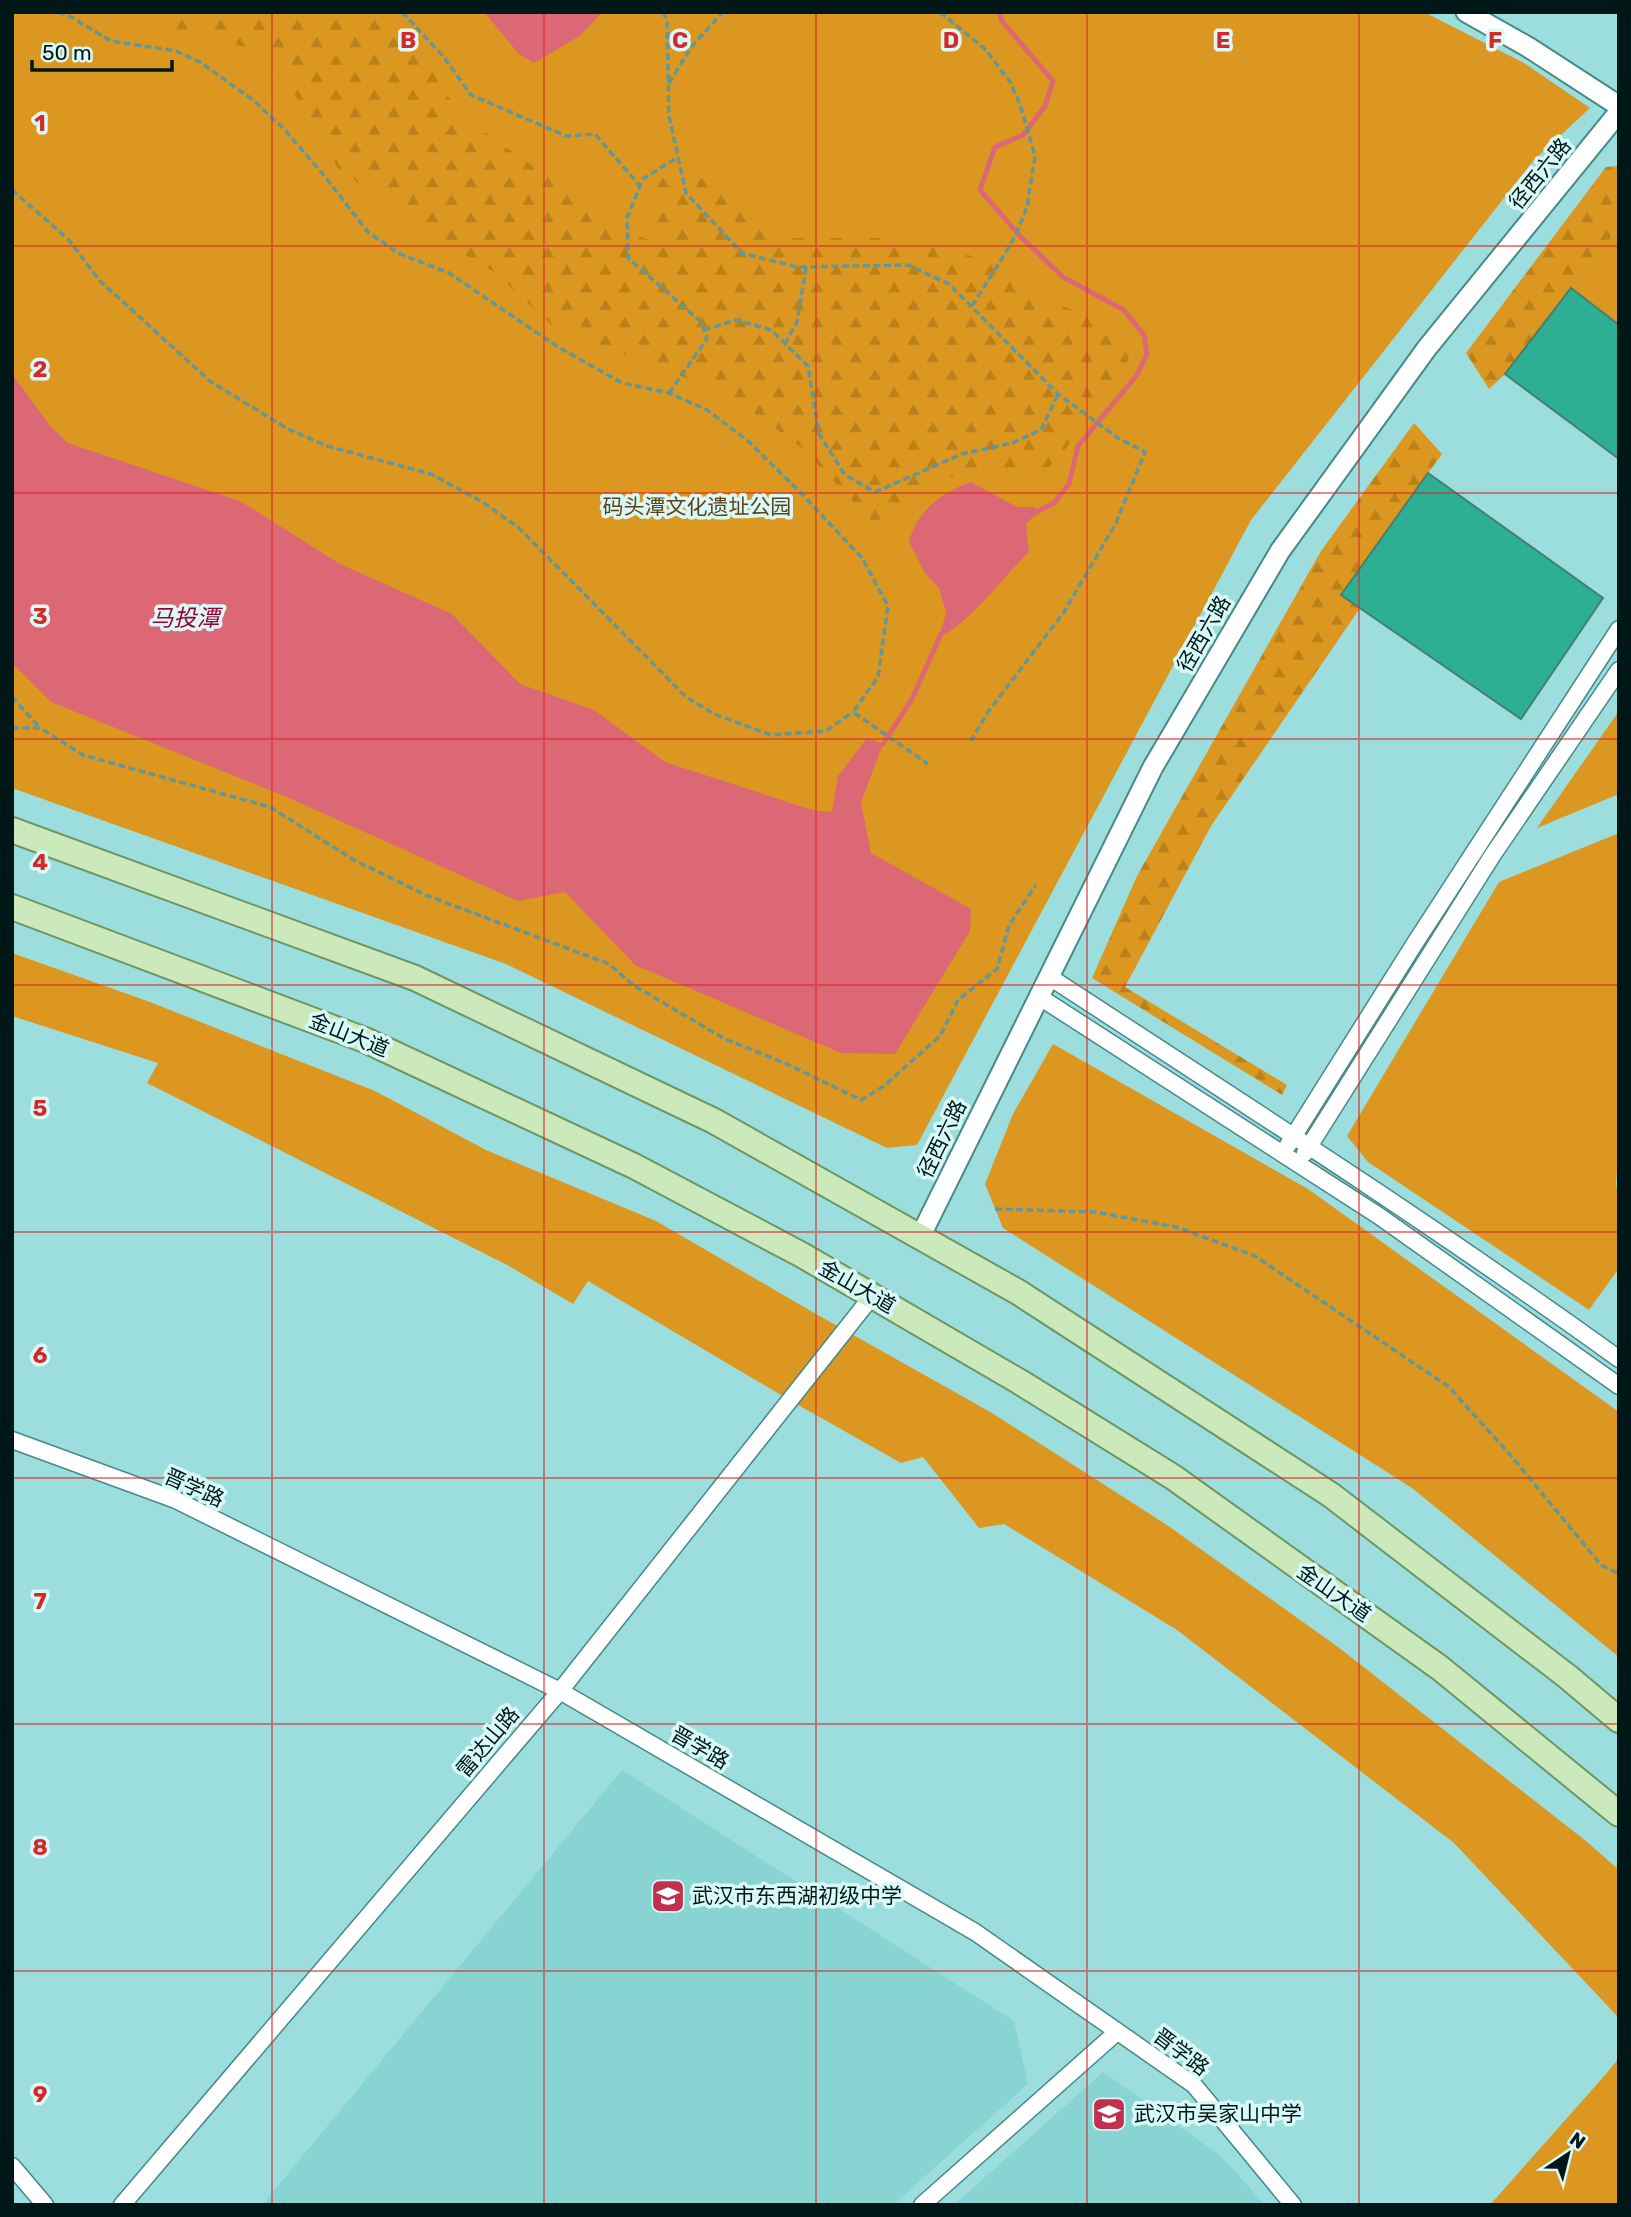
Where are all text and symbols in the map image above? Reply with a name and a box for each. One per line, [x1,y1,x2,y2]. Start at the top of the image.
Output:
text: B [400,26,416,54]
text: C [672,26,688,54]
text: D [943,26,959,54]
text: E [1216,26,1230,54]
text: F [1488,26,1502,54]
scale bar [32,28,172,72]
text: 50 m [42,40,92,65]
text: 1 [34,109,46,137]
street label: 径西六路 [1503,133,1576,214]
text: 2 [33,355,47,383]
park label: 码头潭文化遗址公园 [603,494,792,519]
street label: 径西六路 [1172,591,1235,676]
text: 3 [32,602,48,630]
water label: 马投潭 [151,604,224,632]
text: 4 [32,848,48,876]
street label: 金山大道 [306,1007,393,1062]
text: 5 [33,1094,48,1122]
street label: 径西六路 [912,1096,971,1182]
street label: 金山大道 [815,1255,900,1318]
text: 6 [33,1341,48,1369]
street label: 晋学路 [160,1463,228,1512]
street label: 金山大道 [1293,1558,1376,1627]
text: 7 [33,1587,47,1615]
street label: 雷达山路 [451,1701,524,1782]
street label: 晋学路 [667,1721,734,1774]
text: 8 [32,1833,48,1861]
school or university icon: 武汉市东西湖初级中学 [649,1877,687,1915]
place label: 武汉市东西湖初级中学 [692,1883,902,1908]
street label: 晋学路 [1149,2023,1214,2081]
text: 9 [33,2080,47,2108]
school or university icon: 武汉市吴家山中学 [1090,2095,1128,2133]
place label: 武汉市吴家山中学 [1134,2101,1302,2126]
north arrow [1533,2119,1603,2189]
text: N [1565,2127,1590,2154]

